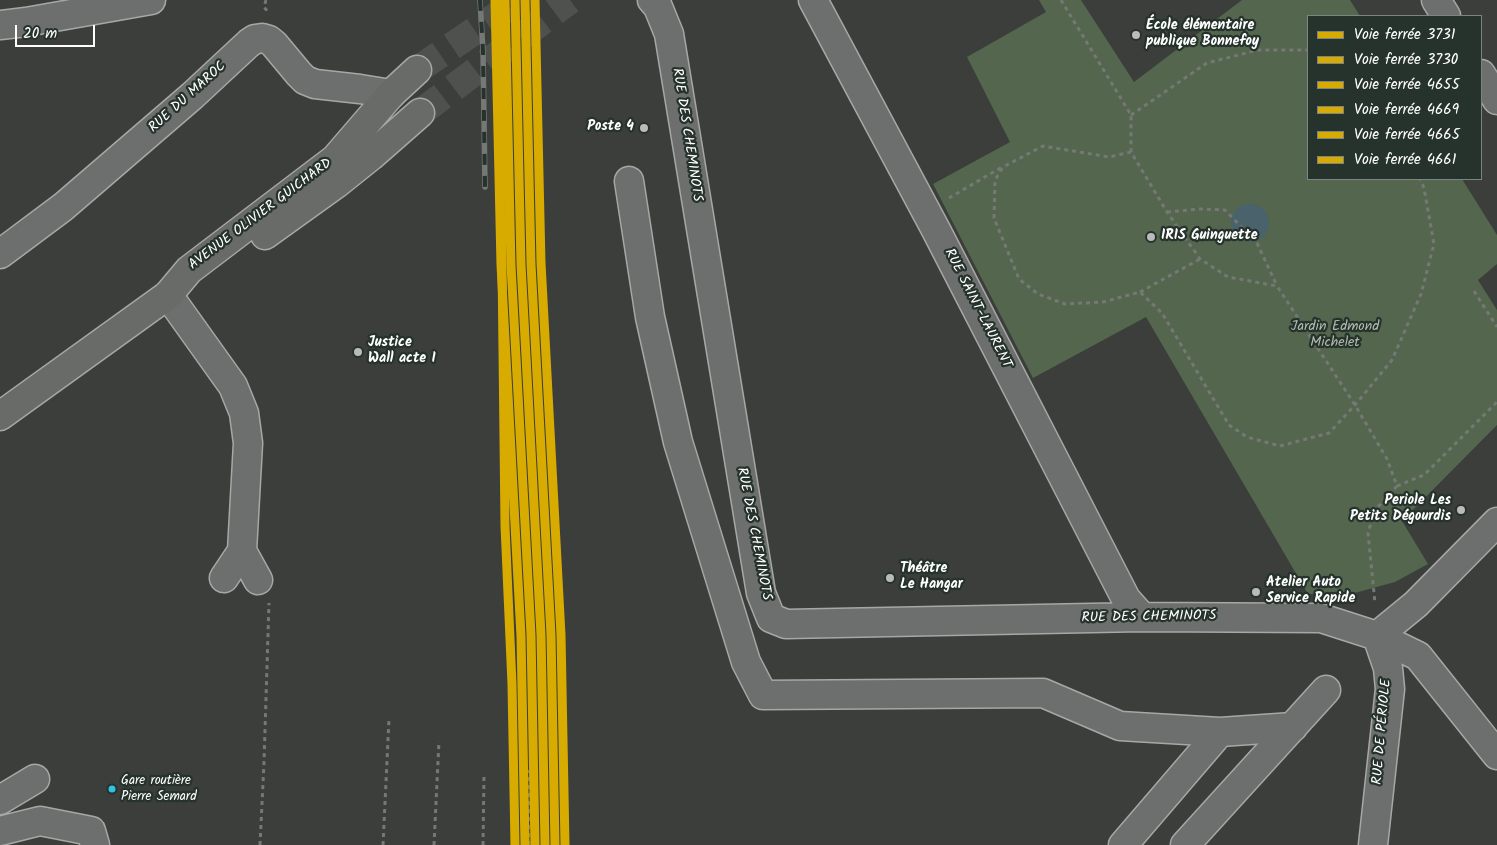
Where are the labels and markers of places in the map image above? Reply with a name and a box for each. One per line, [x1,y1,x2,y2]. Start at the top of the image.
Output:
place label: École élémentaire publique Bonnefoy [1146,19,1259,52]
marker: École élémentaire publique Bonnefoy [1130,29,1142,41]
place label: Poste 4 [587,120,634,136]
marker: Poste 4 [638,122,650,134]
place label: IRIS Guinguette [1161,229,1258,245]
marker: IRIS Guinguette [1145,231,1157,243]
place label: Justice Wall acte I [368,336,436,368]
marker: Justice Wall acte I [352,346,364,358]
place label: Periole Les Petits Dégourdis [1350,494,1451,526]
marker: Periole Les Petits Dégourdis [1455,504,1467,516]
place label: Théâtre Le Hangar [900,562,963,594]
marker: Théâtre Le Hangar [884,572,896,584]
place label: Atelier Auto Service Rapide [1266,576,1355,608]
marker: Atelier Auto Service Rapide [1250,586,1262,598]
place label: Gare routière Pierre Semard [121,774,197,805]
marker: Gare routière Pierre Semard [107,784,117,794]

